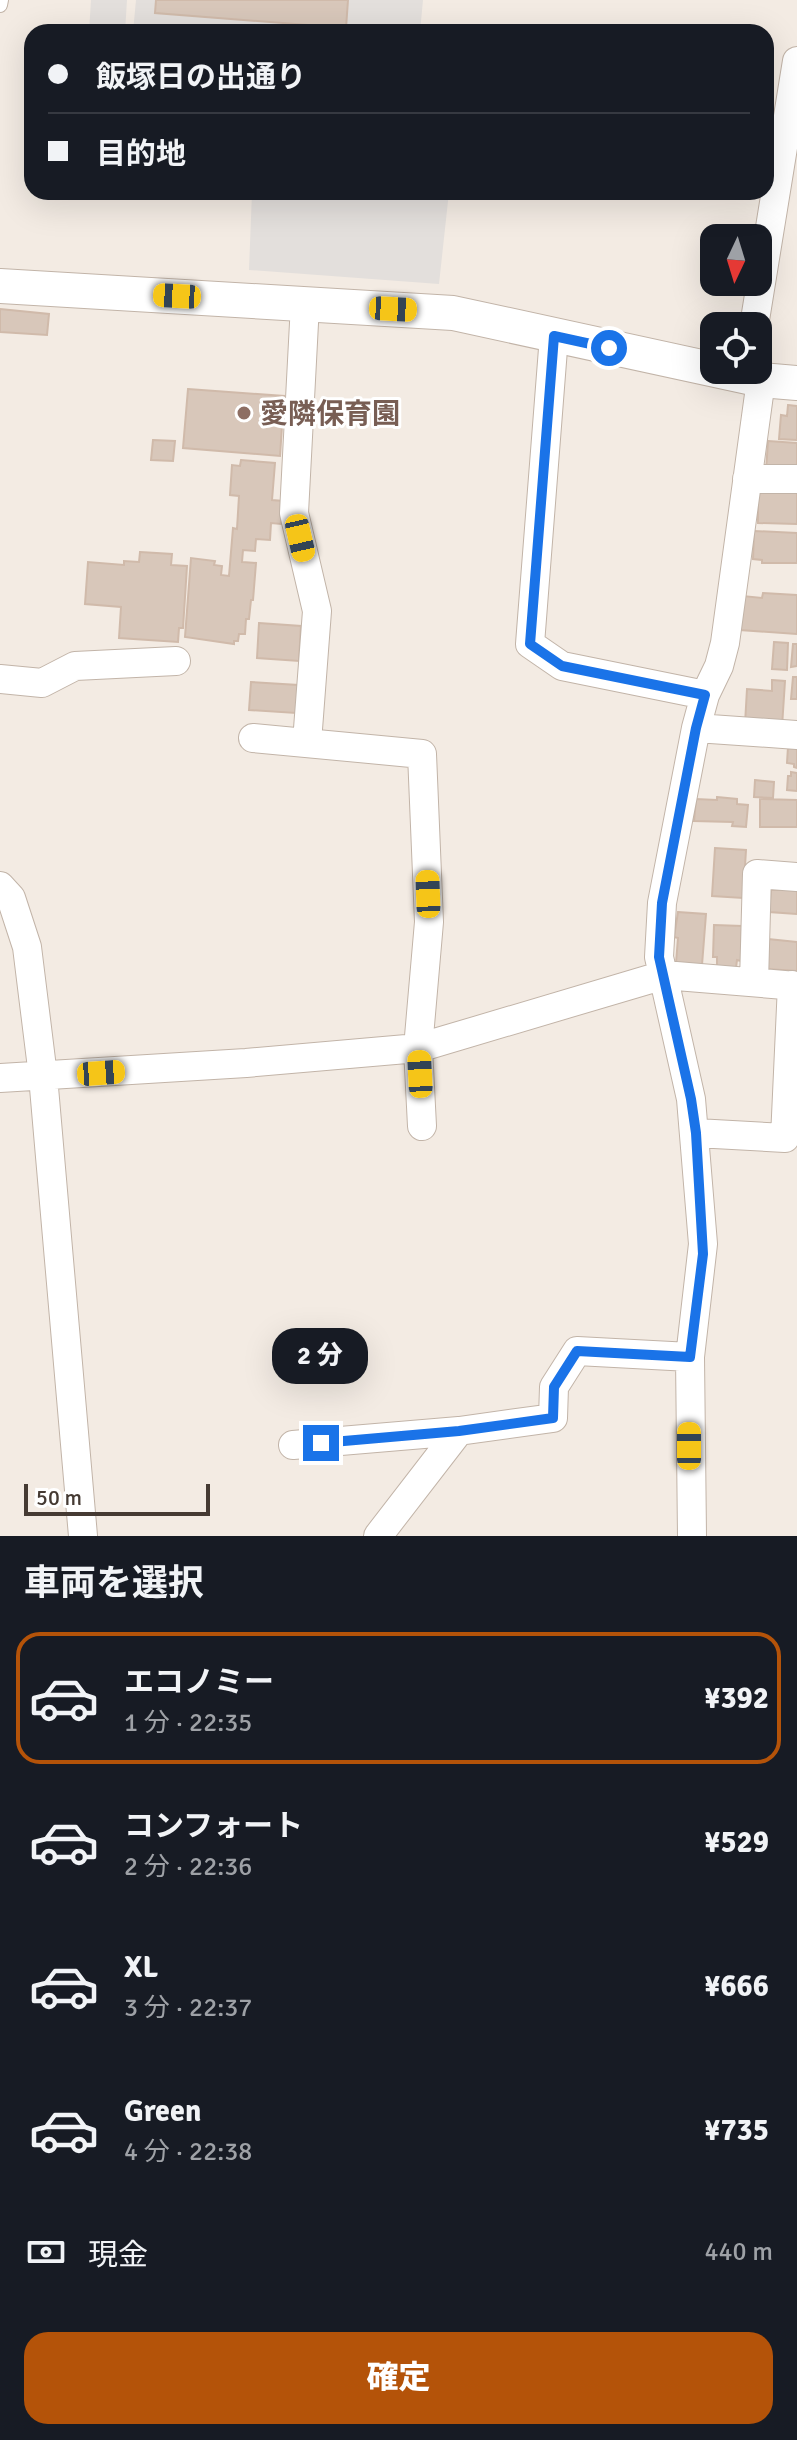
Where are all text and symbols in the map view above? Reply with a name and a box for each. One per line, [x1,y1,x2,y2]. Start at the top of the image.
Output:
text: 飯塚日の出通り [96,59,306,96]
text: 目的地 [96,136,186,173]
north arrow [700,224,772,296]
map controls [700,224,772,384]
car [152,283,202,309]
car [368,296,418,322]
button: locate [700,312,772,384]
route start [591,330,627,366]
place label: 愛隣保育園 [260,397,400,431]
marker: 愛隣保育園 [235,404,253,422]
car [283,512,317,564]
car [415,870,441,918]
car [407,1049,433,1099]
car [76,1059,126,1087]
callout: 2 分 [273,1327,369,1383]
text: 2 分 [297,1340,343,1372]
car [677,1422,701,1470]
route end [303,1425,339,1461]
scale bar [24,1480,210,1516]
text: 50 m [36,1484,82,1511]
text: 車両を選択 [24,1561,204,1606]
icon: car [28,1662,100,1734]
text: エコノミー [124,1664,274,1701]
text: ¥392 [704,1680,769,1717]
text: 1 分 · 22:35 [124,1707,252,1739]
icon: car [28,1806,100,1878]
text: コンフォート [124,1808,303,1845]
text: ¥529 [704,1824,769,1861]
text: 2 分 · 22:36 [124,1851,252,1883]
text: XL [124,1949,158,1986]
icon: car [28,1950,100,2022]
text: ¥666 [704,1968,769,2005]
text: 3 分 · 22:37 [124,1992,252,2024]
text: Green [124,2093,201,2130]
icon: car [28,2094,100,2166]
text: ¥735 [704,2112,769,2149]
text: 4 分 · 22:38 [124,2136,252,2168]
icon: cash [24,2230,68,2274]
text: 440 m [704,2236,773,2268]
text: 現金 [88,2237,148,2274]
button: 確定 [24,2332,773,2424]

